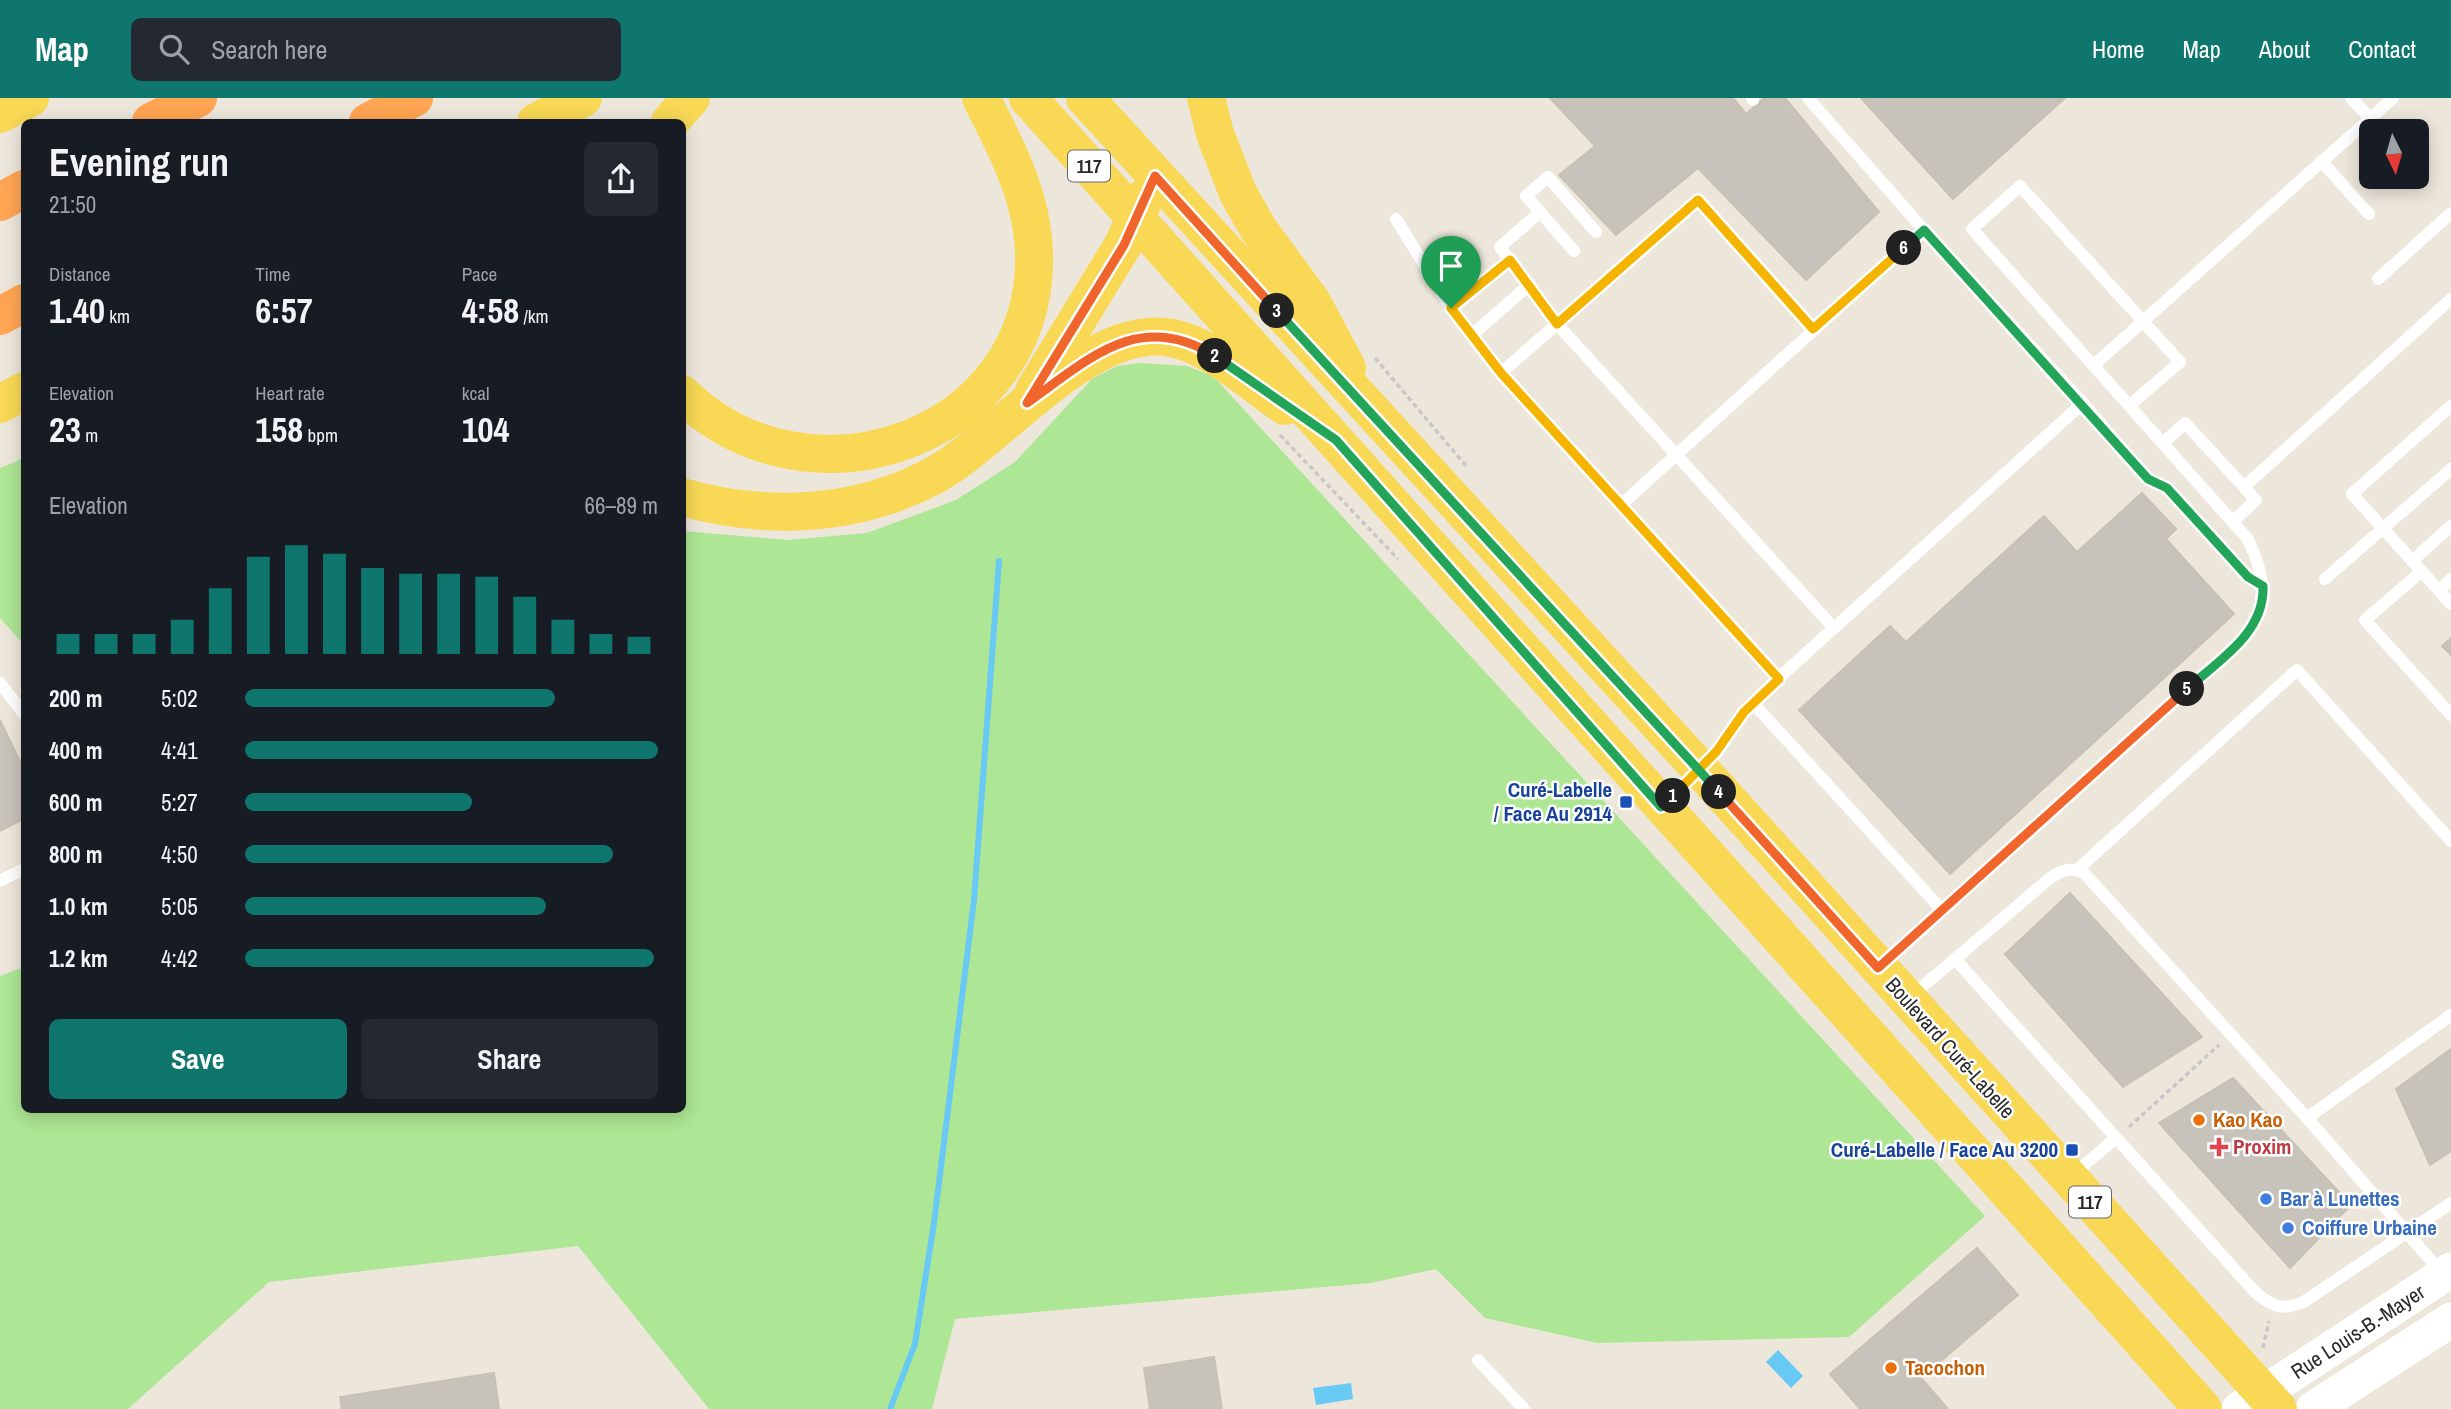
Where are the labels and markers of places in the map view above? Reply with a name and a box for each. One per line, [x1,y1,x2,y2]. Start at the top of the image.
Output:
pin: 6 [1886,230,1922,266]
pin [1421,236,1481,308]
pin: 3 [1260,294,1294,328]
pin: 2 [1198,338,1232,374]
pin: 5 [2170,672,2204,706]
pin: 4 [1702,774,1736,810]
place label: Curé-Labelle / Face Au 2914 [1494,775,1612,828]
pin: 1 [1656,778,1690,814]
marker: Curé-Labelle / Face Au 2914 [1618,794,1634,810]
place label: Kao Kao [2213,1105,2283,1134]
marker: Kao Kao [2191,1112,2207,1128]
place label: Proxim [2233,1132,2291,1161]
place label: Curé-Labelle / Face Au 3200 [1831,1135,2058,1164]
marker: Proxim [2211,1139,2227,1155]
marker: Curé-Labelle / Face Au 3200 [2064,1142,2080,1158]
place label: Bar à Lunettes [2280,1184,2400,1213]
marker: Bar à Lunettes [2258,1191,2274,1207]
place label: Coiffure Urbaine [2302,1213,2437,1242]
marker: Coiffure Urbaine [2280,1220,2296,1236]
place label: Tacochon [1905,1353,1985,1382]
marker: Tacochon [1883,1360,1899,1376]

